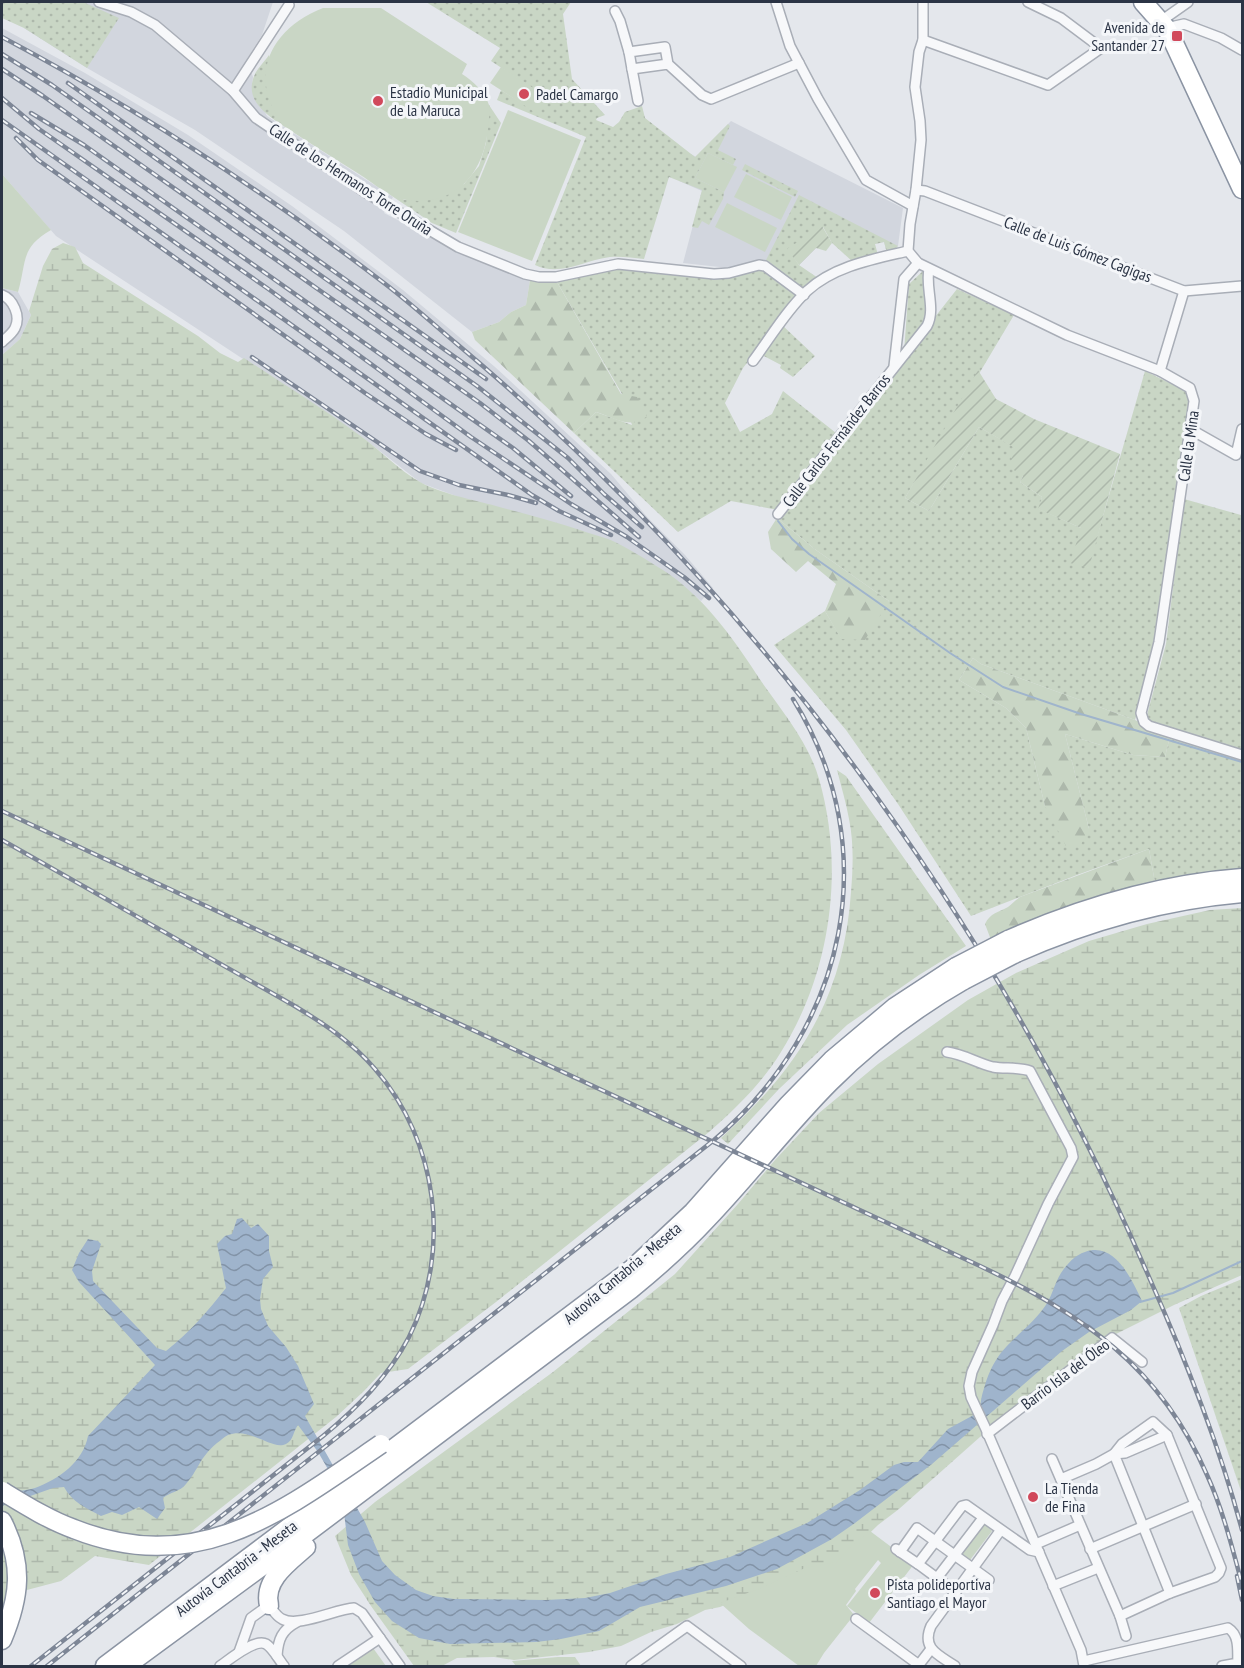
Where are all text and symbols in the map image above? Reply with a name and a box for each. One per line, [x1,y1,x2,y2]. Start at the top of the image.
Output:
place label: Avenida de Santander 27 [1091,17,1165,55]
marker: Avenida de Santander 27 [1170,29,1184,43]
place label: Estadio Municipal de la Maruca [390,82,488,120]
place label: Padel Camargo [536,84,618,104]
marker: Padel Camargo [517,87,531,101]
marker: Estadio Municipal de la Maruca [371,94,385,108]
street label: Calle de los Hermanos Torre Oruña [266,119,436,239]
street label: Calle de Luis Gómez Cagigas [1001,212,1155,286]
street label: Calle Carlos Fernández Barros [778,369,894,511]
street label: Calle la Mina [1173,409,1203,483]
street label: Autovía Cantabria - Meseta [559,1218,685,1328]
street label: Barrio Isla del Óleo [1017,1334,1113,1414]
place label: La Tienda de Fina [1045,1478,1098,1516]
marker: La Tienda de Fina [1026,1490,1040,1504]
street label: Autovía Cantabria - Meseta [171,1516,301,1620]
place label: Pista polideportiva Santiago el Mayor [887,1574,991,1612]
marker: Pista polideportiva Santiago el Mayor [868,1586,882,1600]

